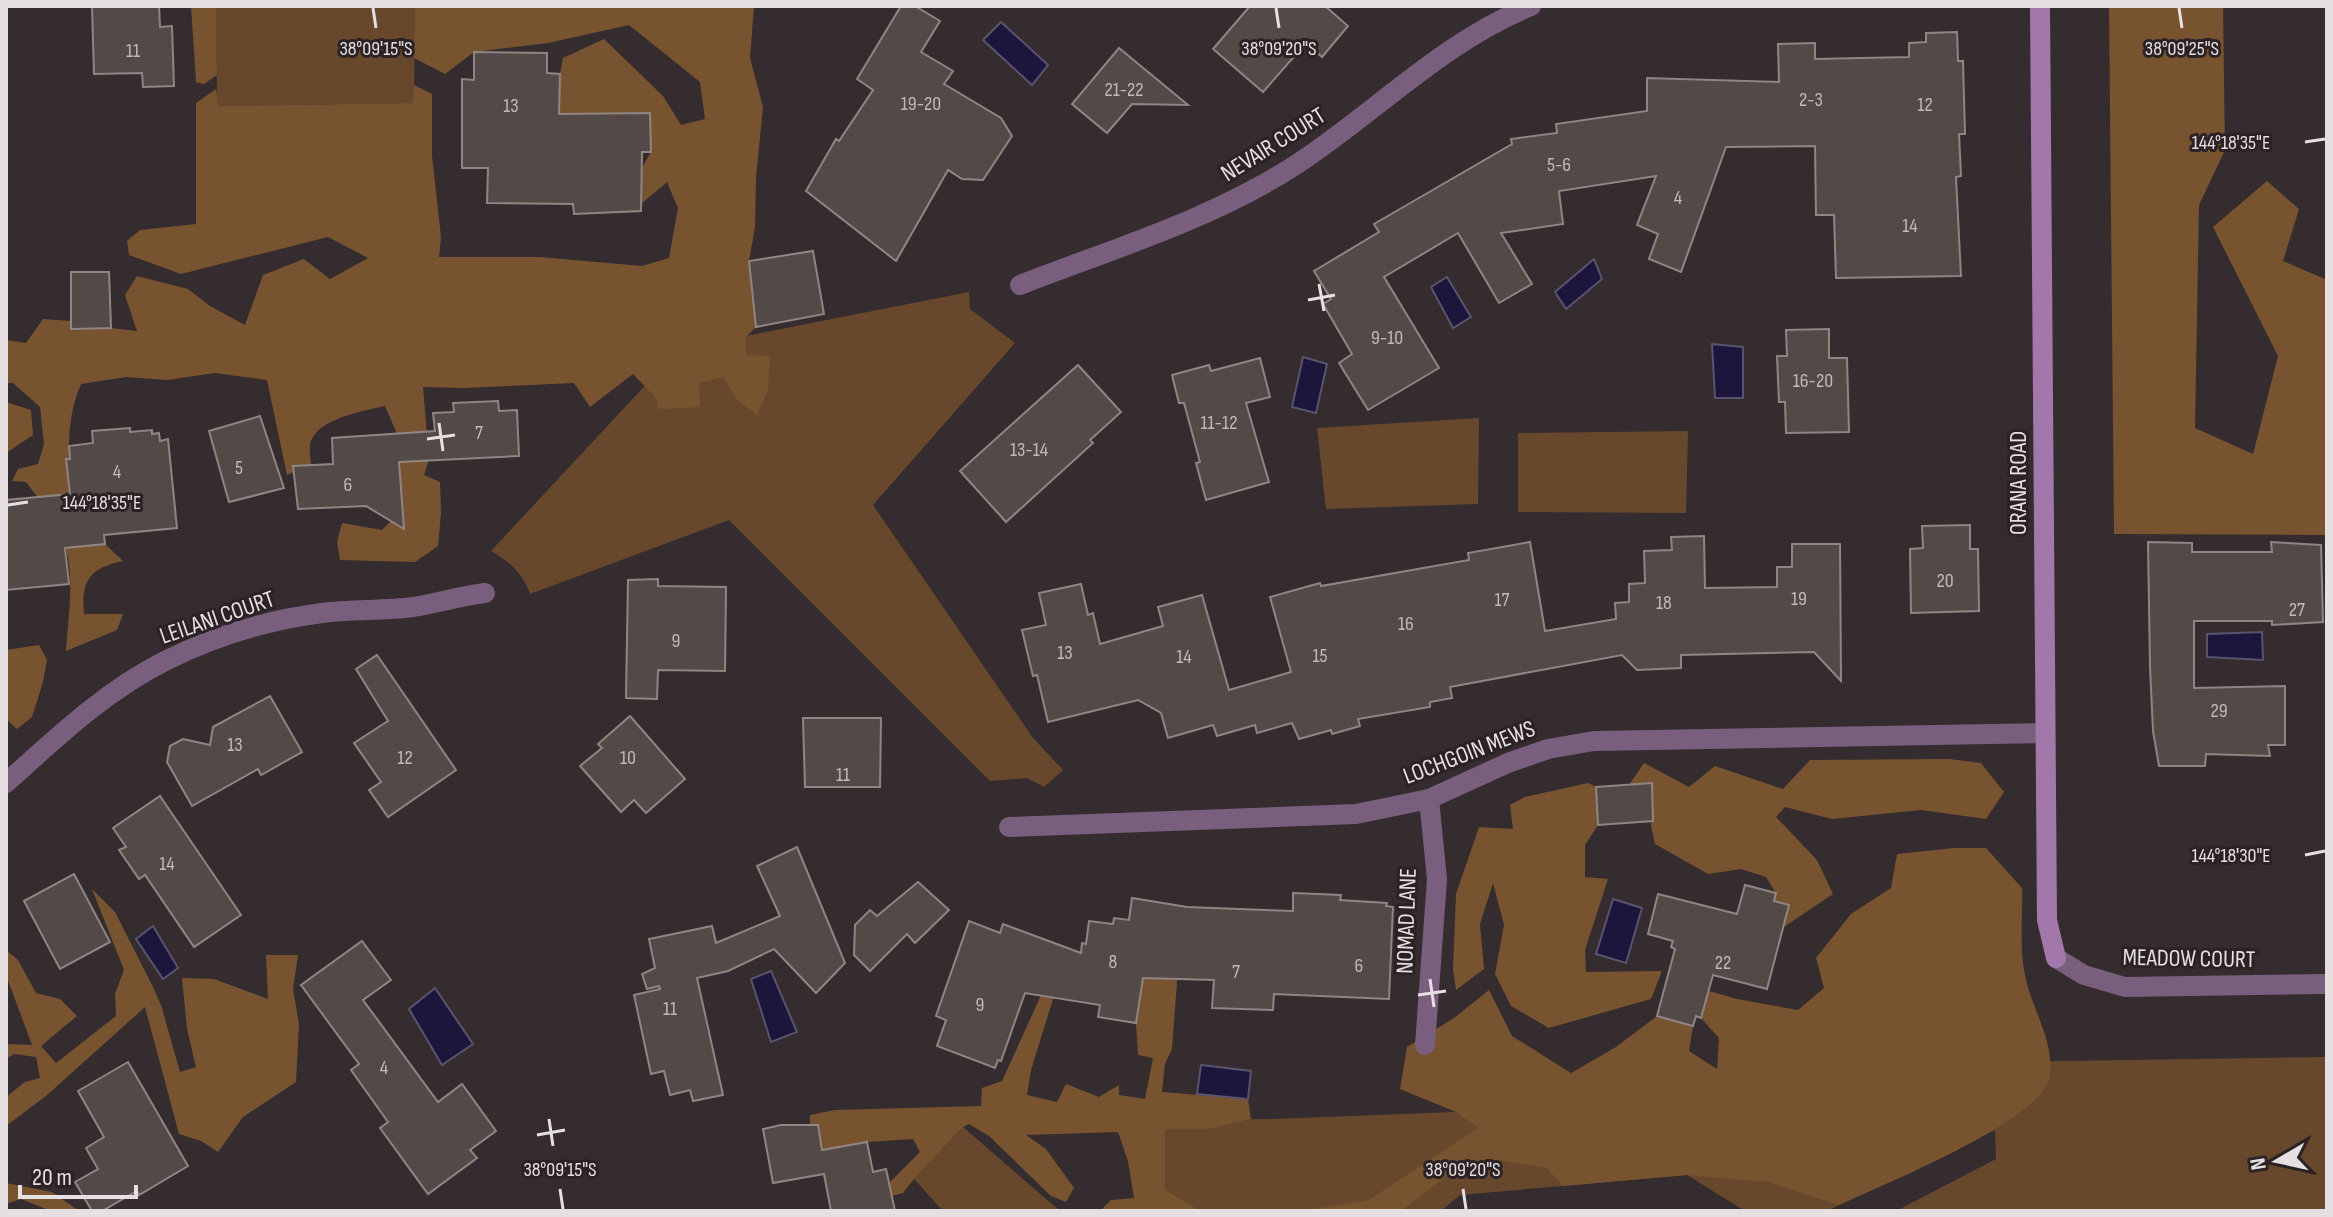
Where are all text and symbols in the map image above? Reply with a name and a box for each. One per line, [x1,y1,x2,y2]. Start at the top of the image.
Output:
text: 38°09'15"S [339,37,413,61]
text: 38°09'20"S [1241,37,1317,61]
text: 38°09'25"S [2145,37,2219,61]
house number: 11 [126,39,140,63]
house number: 21-22 [1104,78,1144,102]
house number: 2-3 [1799,88,1823,112]
house number: 19-20 [901,92,941,116]
house number: 12 [1917,93,1933,117]
house number: 13 [503,94,519,118]
street label: NEVAIR COURT [1216,101,1331,188]
text: 144°18'35"E [2192,131,2270,155]
house number: 5-6 [1547,153,1571,177]
house number: 4 [1674,186,1682,210]
house number: 14 [1902,214,1918,238]
house number: 9-10 [1371,326,1403,350]
house number: 16-20 [1793,369,1833,393]
house number: 11-12 [1201,411,1237,435]
house number: 7 [475,421,483,445]
street label: ORANA ROAD [2004,431,2033,535]
house number: 13-14 [1010,438,1048,462]
house number: 5 [235,456,243,480]
house number: 4 [113,460,121,484]
house number: 6 [344,473,352,497]
text: 144°18'35"E [63,491,141,515]
house number: 20 [1936,569,1954,593]
street label: LEILANI COURT [156,584,279,651]
house number: 19 [1791,587,1807,611]
house number: 17 [1495,588,1509,612]
house number: 18 [1656,591,1672,615]
house number: 27 [2289,598,2305,622]
house number: 16 [1398,612,1414,636]
house number: 9 [672,629,680,653]
house number: 13 [1057,641,1073,665]
house number: 15 [1312,644,1328,668]
house number: 14 [1176,645,1192,669]
house number: 29 [2210,699,2228,723]
street label: LOCHGOIN MEWS [1399,714,1539,791]
house number: 13 [227,733,243,757]
house number: 12 [397,746,413,770]
house number: 10 [620,746,636,770]
house number: 11 [836,763,850,787]
text: 144°18'30"E [2191,844,2271,868]
house number: 14 [159,852,175,876]
street label: NOMAD LANE [1390,868,1423,974]
street label: MEADOW COURT [2122,943,2256,974]
house number: 8 [1109,950,1117,974]
house number: 22 [1715,951,1731,975]
house number: 6 [1355,954,1363,978]
house number: 7 [1232,960,1240,984]
house number: 9 [976,993,984,1017]
house number: 11 [663,997,677,1021]
house number: 4 [380,1056,388,1080]
north arrow [2237,1121,2317,1201]
scale bar [20,1149,136,1199]
text: N [2244,1156,2273,1172]
text: 38°09'15"S [523,1158,597,1182]
text: 38°09'20"S [1425,1158,1501,1182]
text: 20 m [32,1163,72,1192]

